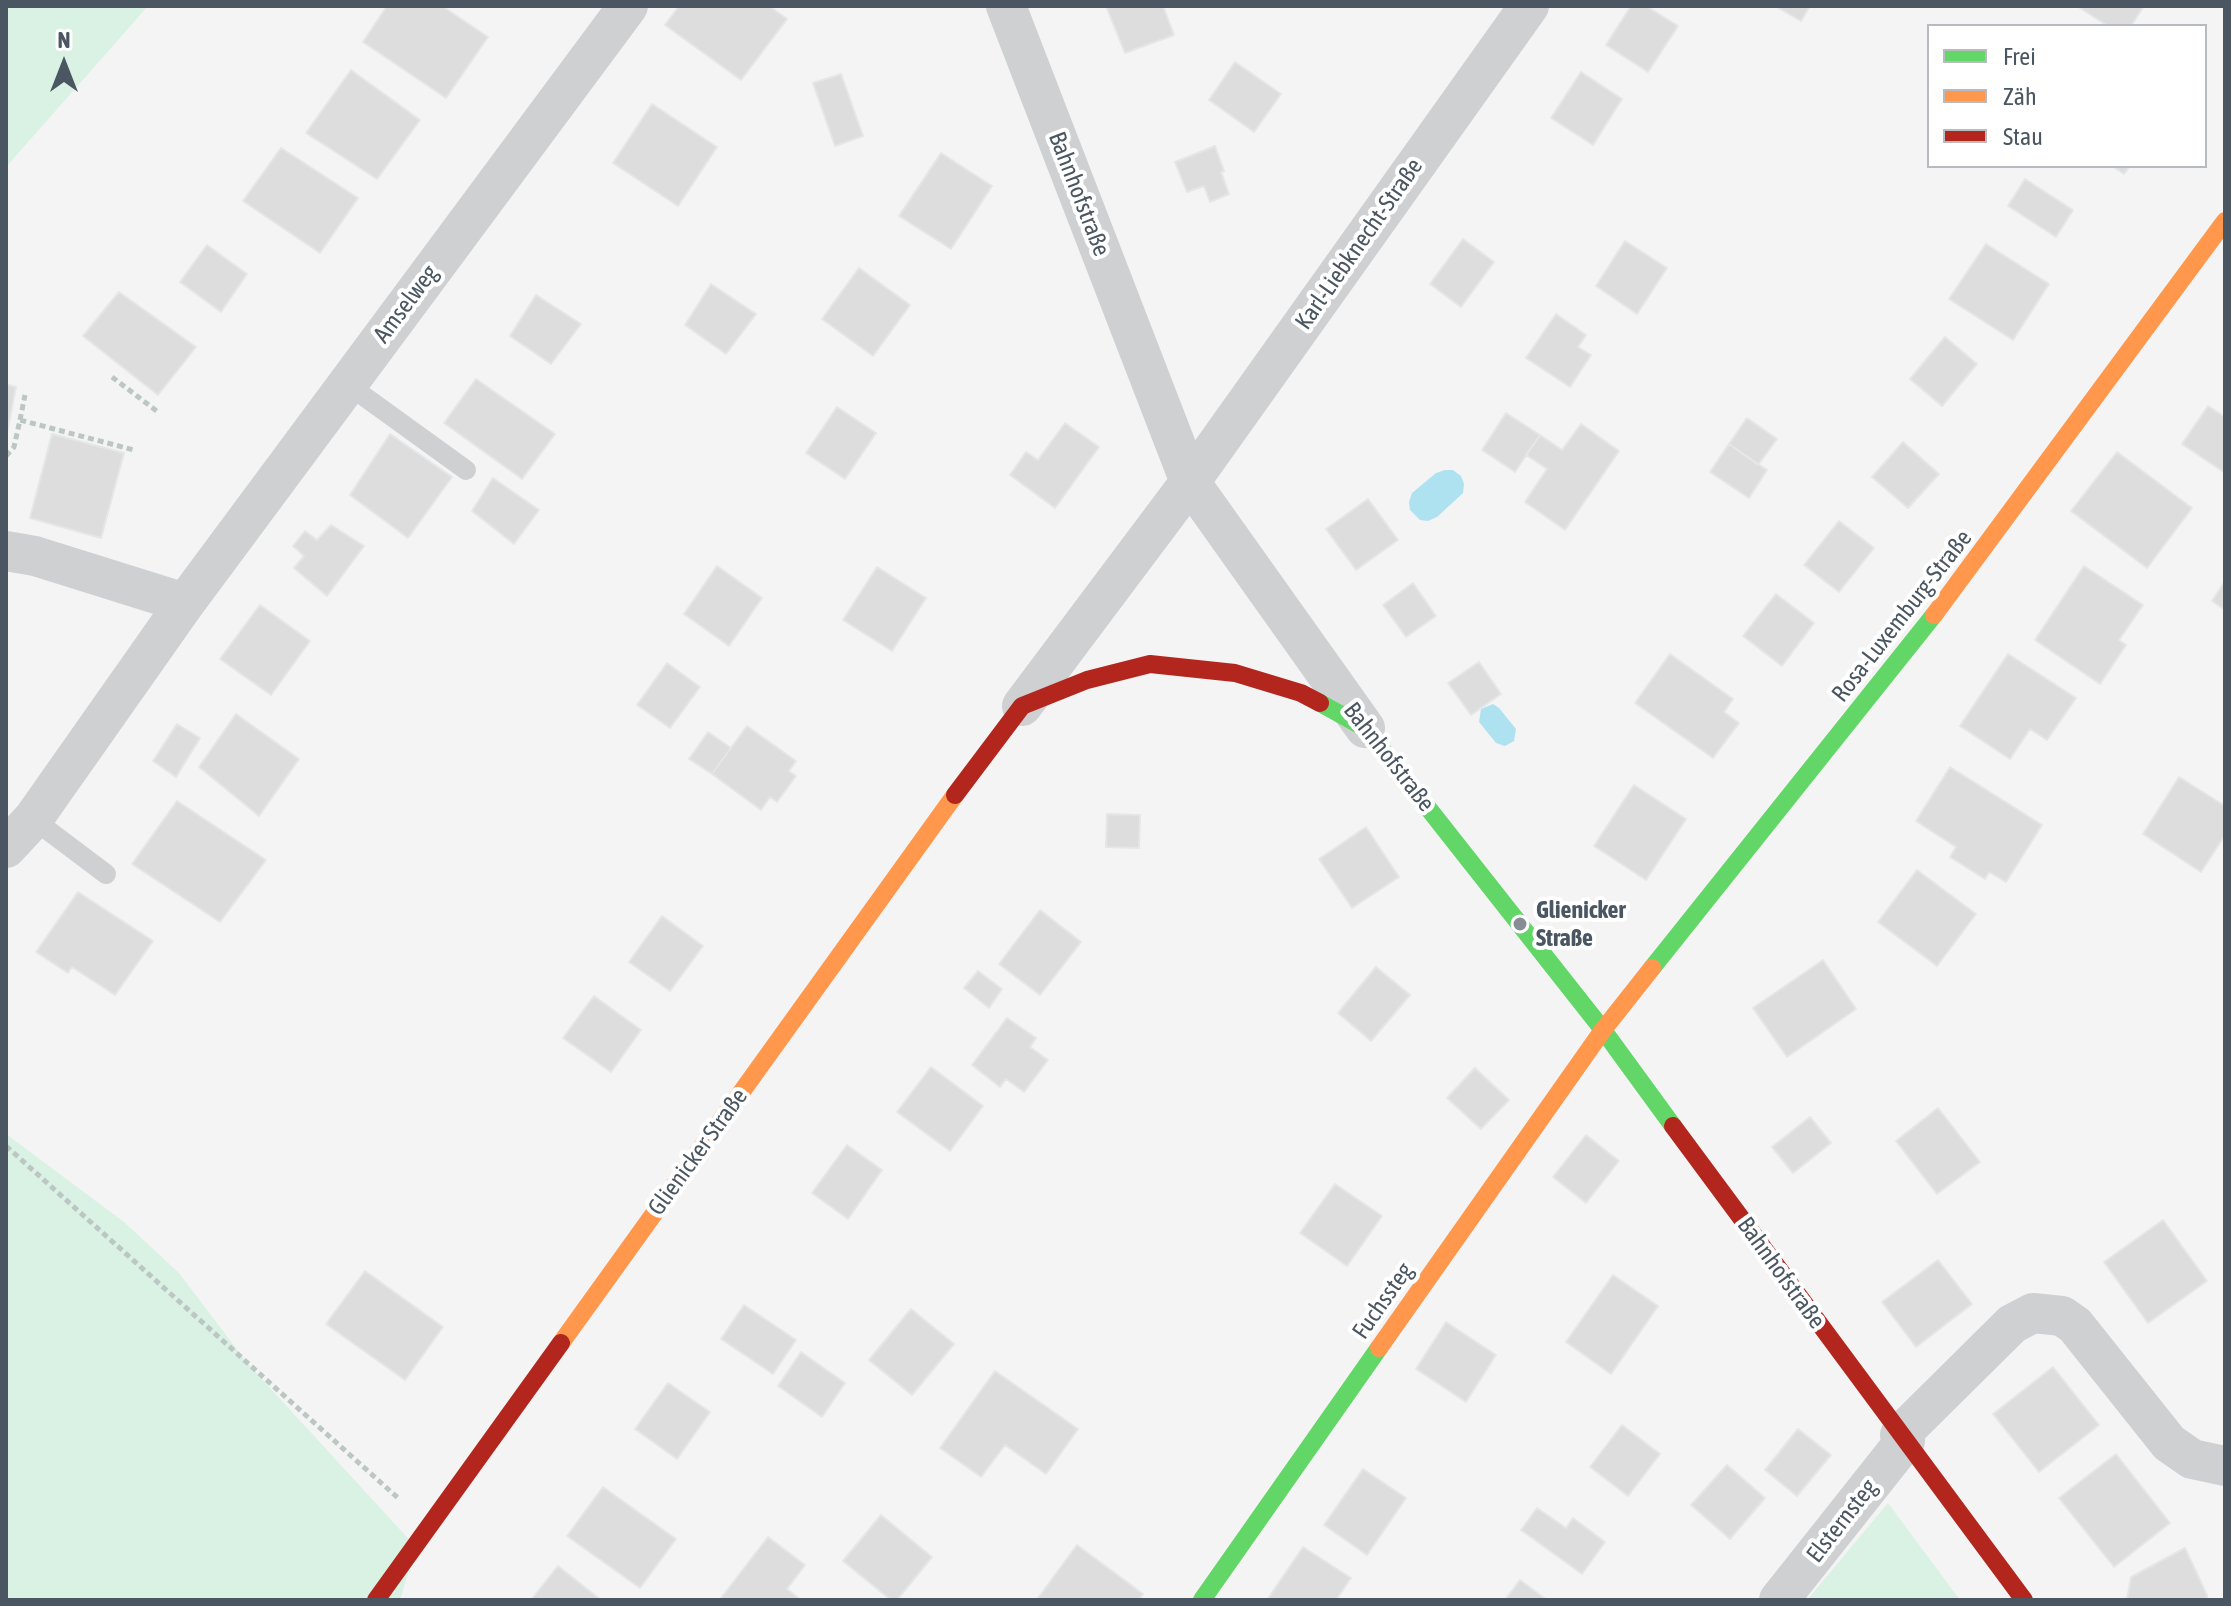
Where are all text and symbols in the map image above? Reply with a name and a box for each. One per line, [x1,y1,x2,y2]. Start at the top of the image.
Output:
north arrow [24,24,104,104]
legend [1927,24,2207,168]
text: N [58,27,70,53]
text: Frei [2003,43,2036,70]
text: Zäh [2003,83,2037,110]
text: Stau [2003,123,2043,150]
street label: Bahnhofstraße [1042,128,1116,260]
street label: Karl-Liebknecht-Straße [1289,153,1429,335]
street label: Amselweg [367,259,445,349]
street label: Rosa-Luxemburg-Straße [1826,524,1978,708]
street label: Bahnhofstraße [1337,697,1441,817]
place label: Glienicker Straße [1536,896,1626,952]
marker: Glienicker Straße [1511,915,1529,933]
street label: Glienicker Straße [642,1083,754,1221]
street label: Bahnhofstraße [1731,1212,1831,1334]
street label: Fuchssteg [1346,1257,1420,1345]
street label: Elsternsteg [1801,1474,1883,1568]

